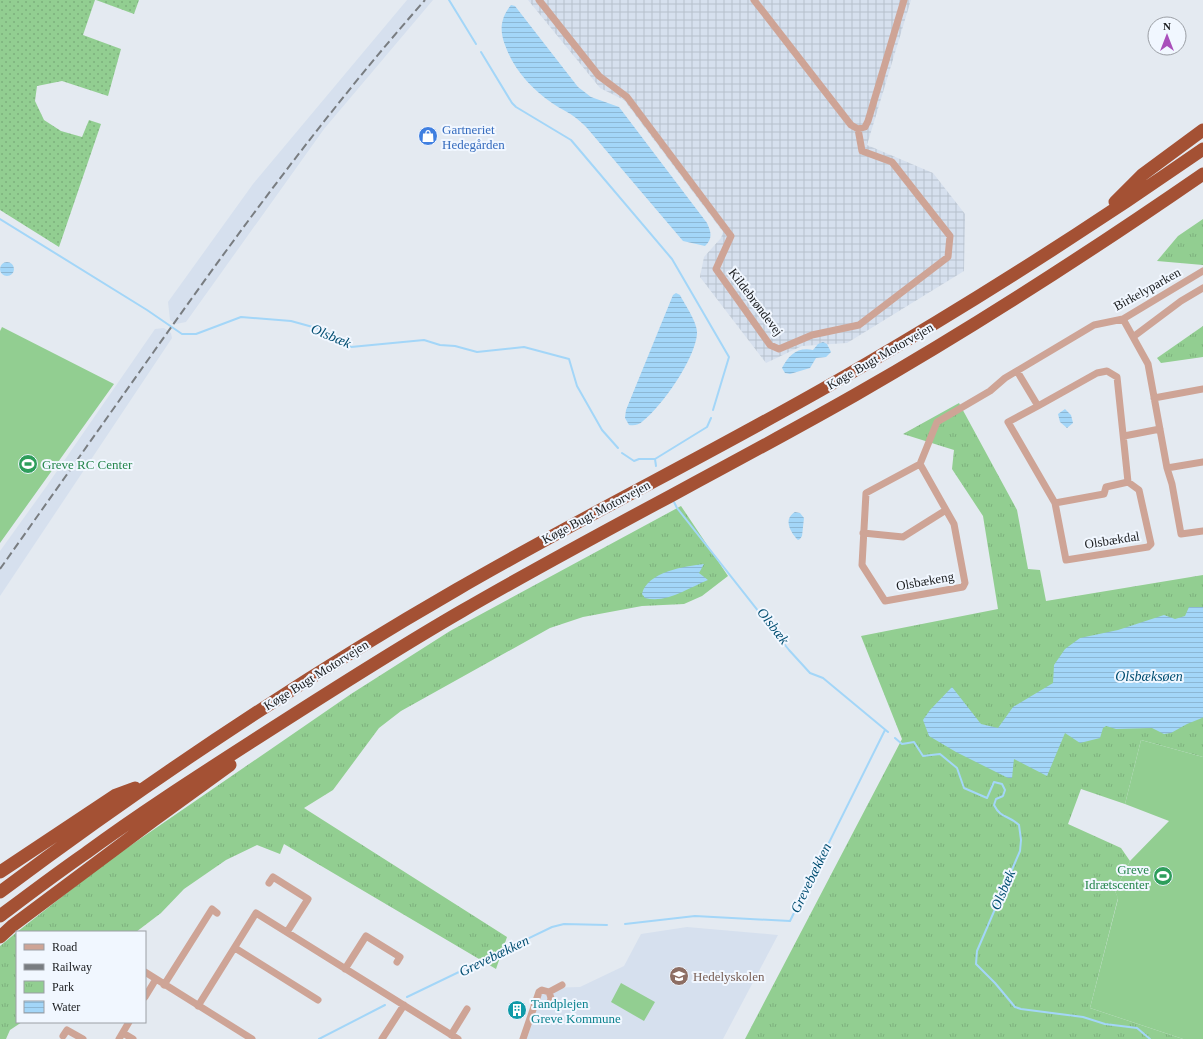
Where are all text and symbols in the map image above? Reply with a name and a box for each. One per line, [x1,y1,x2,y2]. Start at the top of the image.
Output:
north arrow [1147,16,1187,56]
text: N [1163,20,1171,32]
place label: Gartneriet Hedegården [442,122,505,152]
shop icon: Gartneriet Hedegården [417,125,439,147]
street label: Birkelyparken [1111,264,1184,314]
street label: Kildebrøndevej [726,265,786,339]
street label: Køge Bugt Motorvejen [824,319,936,393]
water label: Olsbæk [309,321,354,351]
sports icon: Greve RC Center [17,453,39,475]
place label: Greve RC Center [42,457,133,472]
street label: Køge Bugt Motorvejen [539,477,653,547]
street label: Olsbækdal [1083,528,1141,552]
street label: Olsbækeng [895,568,956,593]
water label: Olsbæk [754,605,792,648]
street label: Køge Bugt Motorvejen [261,636,372,713]
water label: Olsbæksøen [1115,669,1183,684]
water label: Grevebækken [788,841,834,915]
place label: Greve Idrætscenter [1085,862,1150,892]
sports icon: Greve Idrætscenter [1152,865,1174,887]
water label: Olsbæk [988,867,1018,912]
legend [16,931,146,1023]
water label: Grevebækken [457,933,531,979]
text: Road [52,940,77,954]
text: Railway [52,960,92,974]
school or university icon: Hedelyskolen [668,965,690,987]
place label: Hedelyskolen [693,969,765,984]
text: Park [52,980,74,994]
place label: Tandplejen Greve Kommune [531,996,621,1026]
building icon: Tandplejen Greve Kommune [506,999,528,1021]
text: Water [52,1000,80,1014]

